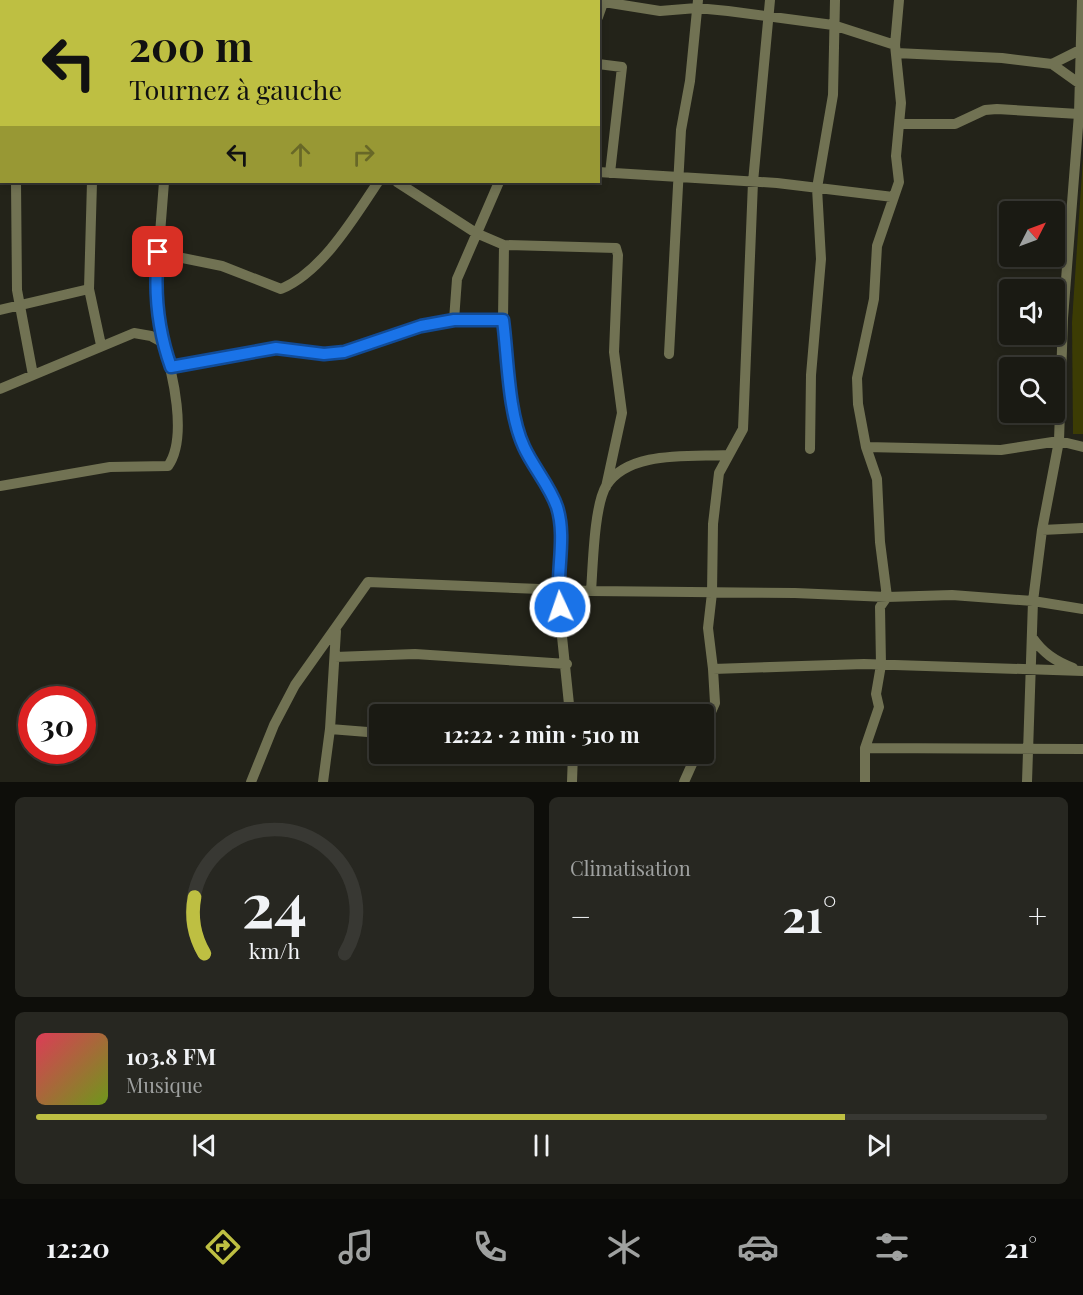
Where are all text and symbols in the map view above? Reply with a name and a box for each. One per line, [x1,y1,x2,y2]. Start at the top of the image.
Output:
text: 200 m [129,17,253,73]
icon: left [30,24,108,102]
text: Tournez à gauche [129,71,342,107]
icon: left [221,138,254,171]
icon: ahead [284,138,317,171]
icon: right [347,138,380,171]
north arrow [999,201,1065,267]
map controls [999,201,1065,423]
pin [132,226,183,277]
icon: arrive [141,235,174,268]
button: sound [999,279,1065,345]
button: search [999,357,1065,423]
position arrow [528,575,592,639]
speed limit sign: 30 [18,686,96,764]
text: 12:22 · 2 min · 510 m [443,719,640,749]
text: Climatisation [570,854,691,881]
text: 24 [242,860,307,944]
text: 21° [782,884,837,944]
text: − [570,893,591,937]
text: + [1028,893,1047,937]
text: km/h [249,936,301,964]
text: 103.8 FM [126,1041,216,1071]
text: Musique [126,1071,203,1098]
icon: previous [188,1129,221,1162]
icon: pause [525,1129,558,1162]
icon: next [862,1129,895,1162]
icon: directions [202,1226,244,1268]
icon: music [335,1226,377,1268]
icon: phone [469,1226,511,1268]
icon: climate [603,1226,645,1268]
icon: car [737,1226,779,1268]
icon: filters [871,1226,913,1268]
text: 12:20 [46,1229,110,1265]
text: 21° [1004,1229,1037,1265]

